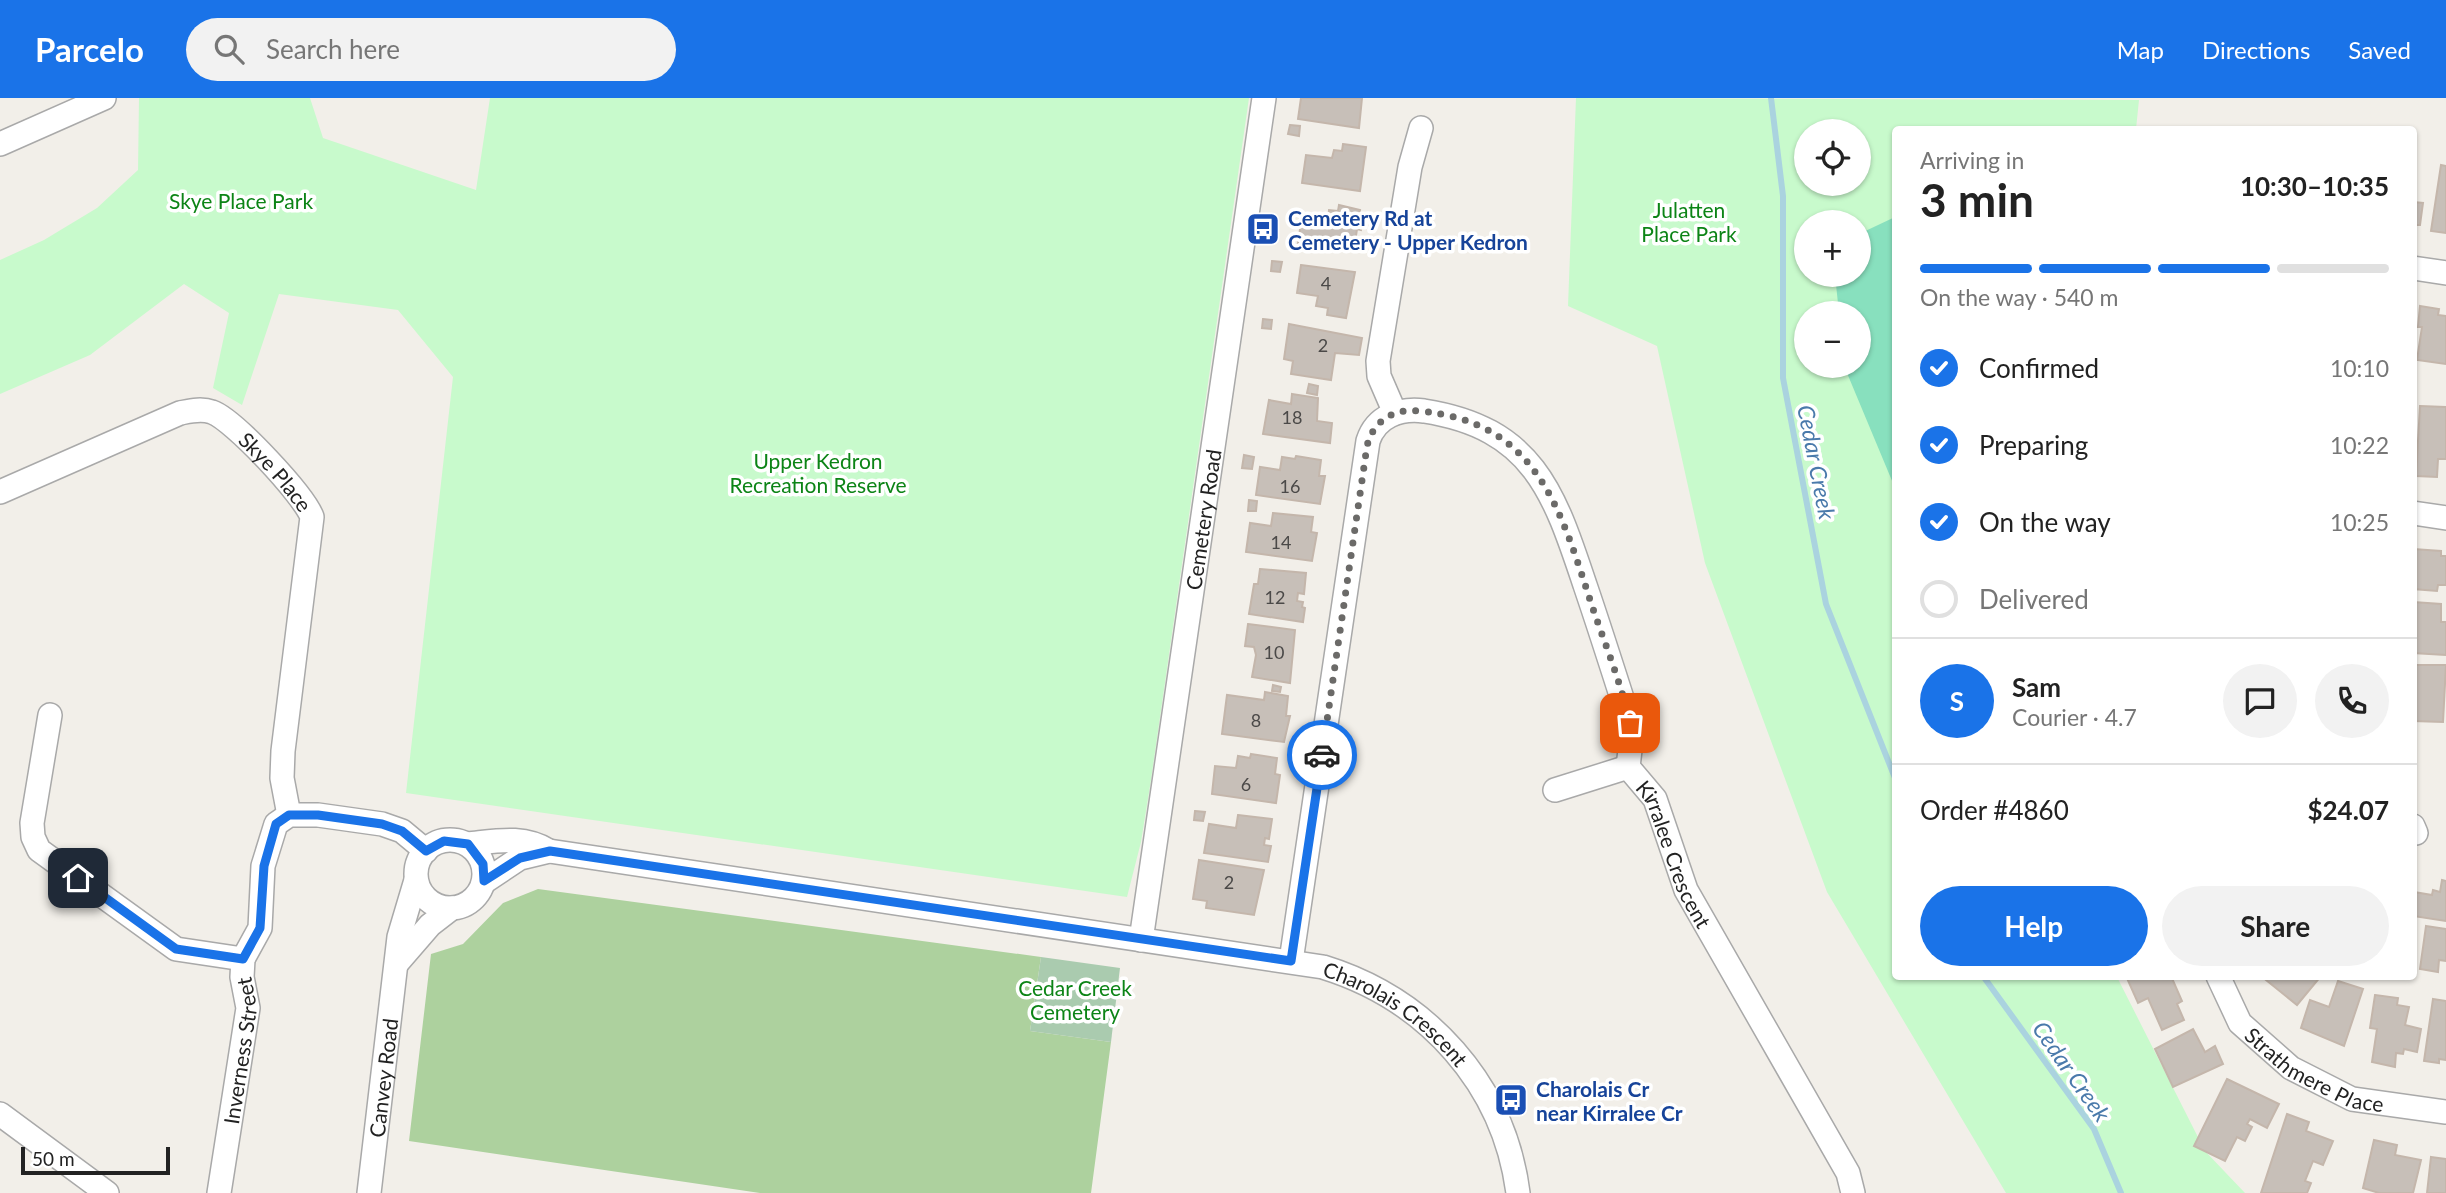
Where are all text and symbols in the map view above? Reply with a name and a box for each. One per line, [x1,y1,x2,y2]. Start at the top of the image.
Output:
search box [186,18,676,81]
text: Parcelo [35,29,144,69]
icon: search [210,30,248,68]
text: Search here [266,33,400,65]
text: Map [2117,35,2164,64]
text: Directions [2202,35,2310,64]
text: Saved [2348,35,2411,64]
map controls [1794,119,1871,378]
button: locate [1794,119,1871,196]
text: Arriving in [1920,146,2024,174]
text: 10:30–10:35 [2240,170,2389,202]
text: 3 min [1920,172,2034,227]
park label: Skye Place Park [169,188,313,213]
park label: Julatten Place Park [1641,197,1737,246]
place label: Cemetery Rd at Cemetery - Upper Kedron [1288,205,1528,254]
bus stop icon: Cemetery Rd at Cemetery - Upper Kedron [1244,210,1282,248]
button: + [1794,210,1871,287]
house number: 4 [1321,272,1331,294]
text: On the way · 540 m [1920,283,2119,311]
button: − [1794,301,1871,378]
house number: 2 [1318,334,1328,356]
icon: check [1920,349,1958,387]
text: Confirmed [1979,352,2099,384]
text: 10:10 [2330,354,2389,382]
water label: Cedar Creek [1792,402,1842,523]
house number: 18 [1282,406,1302,428]
street label: Skye Place [235,426,318,516]
icon: check [1920,426,1958,464]
text: Preparing [1979,429,2088,461]
text: 10:22 [2330,431,2389,459]
park label: Upper Kedron Recreation Reserve [729,448,907,497]
street label: Cemetery Road [1180,448,1225,591]
house number: 16 [1280,475,1300,497]
icon: check [1920,503,1958,541]
text: On the way [1979,506,2111,538]
text: 10:25 [2330,508,2389,536]
house number: 14 [1271,531,1291,553]
text: Delivered [1979,583,2089,615]
house number: 12 [1265,586,1285,608]
house number: 10 [1264,641,1284,663]
button: chat [2223,664,2297,738]
button: phone [2315,664,2389,738]
text: Sam [2012,671,2061,703]
text: S [1950,685,1964,717]
pin [1600,693,1660,753]
text: Courier · 4.7 [2012,703,2137,731]
icon: bag [1611,704,1649,742]
house number: 8 [1251,709,1261,731]
courier [1287,720,1357,790]
icon: car [1303,736,1341,774]
house number: 6 [1241,773,1251,795]
street label: Kirralee Crescent [1632,775,1717,932]
text: Order #4860 [1920,794,2069,826]
text: $24.07 [2307,794,2389,826]
pin [48,848,108,908]
icon: home [59,859,97,897]
house number: 2 [1224,871,1234,893]
button: Help [1920,886,2148,966]
button: Share [2162,886,2389,966]
street label: Charolais Crescent [1320,956,1474,1071]
street label: Inverness Street [217,975,261,1126]
park label: Cedar Creek Cemetery [1018,975,1132,1024]
water label: Cedar Creek [2027,1015,2117,1128]
street label: Canvey Road [363,1017,402,1139]
street label: Strathmere Place [2241,1021,2385,1116]
place label: Charolais Cr near Kirralee Cr [1536,1076,1683,1125]
bus stop icon: Charolais Cr near Kirralee Cr [1492,1081,1530,1119]
scale bar [21,1144,170,1176]
text: 50 m [32,1147,75,1170]

